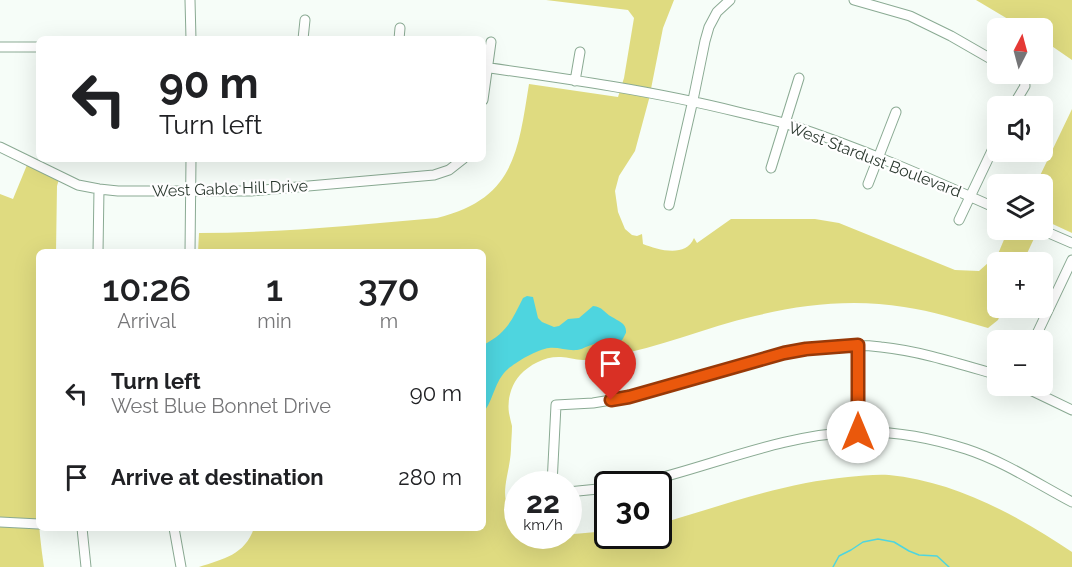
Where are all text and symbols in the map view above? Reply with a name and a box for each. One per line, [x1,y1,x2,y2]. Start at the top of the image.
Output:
north arrow [987,18,1053,84]
map controls [987,18,1053,396]
text: 90 m [159,59,259,108]
icon: left [60,60,138,138]
button: sound [987,96,1053,162]
text: Turn left [159,109,262,140]
street label: West Stardust Boulevard [786,118,964,201]
button: layers [987,174,1053,240]
street label: West Gable Hill Drive [152,176,308,201]
button: + [987,252,1053,318]
text: 10:26 [102,267,191,309]
text: 1 [266,267,283,309]
text: 370 [358,267,420,309]
text: Arrival [117,309,176,333]
text: min [257,309,292,333]
text: m [380,309,398,333]
button: − [987,330,1053,396]
pin [585,338,636,400]
icon: arrive [594,347,627,380]
text: Turn left [111,368,201,394]
icon: left [60,377,93,410]
text: 90 m [410,380,462,406]
text: West Blue Bonnet Drive [111,394,331,418]
position arrow [826,400,890,464]
icon: arrive [60,461,93,494]
text: Arrive at destination [111,464,324,490]
text: 280 m [398,464,462,490]
speed limit sign: 30 [594,471,672,549]
text: 22 [526,485,560,520]
text: km/h [523,516,563,534]

